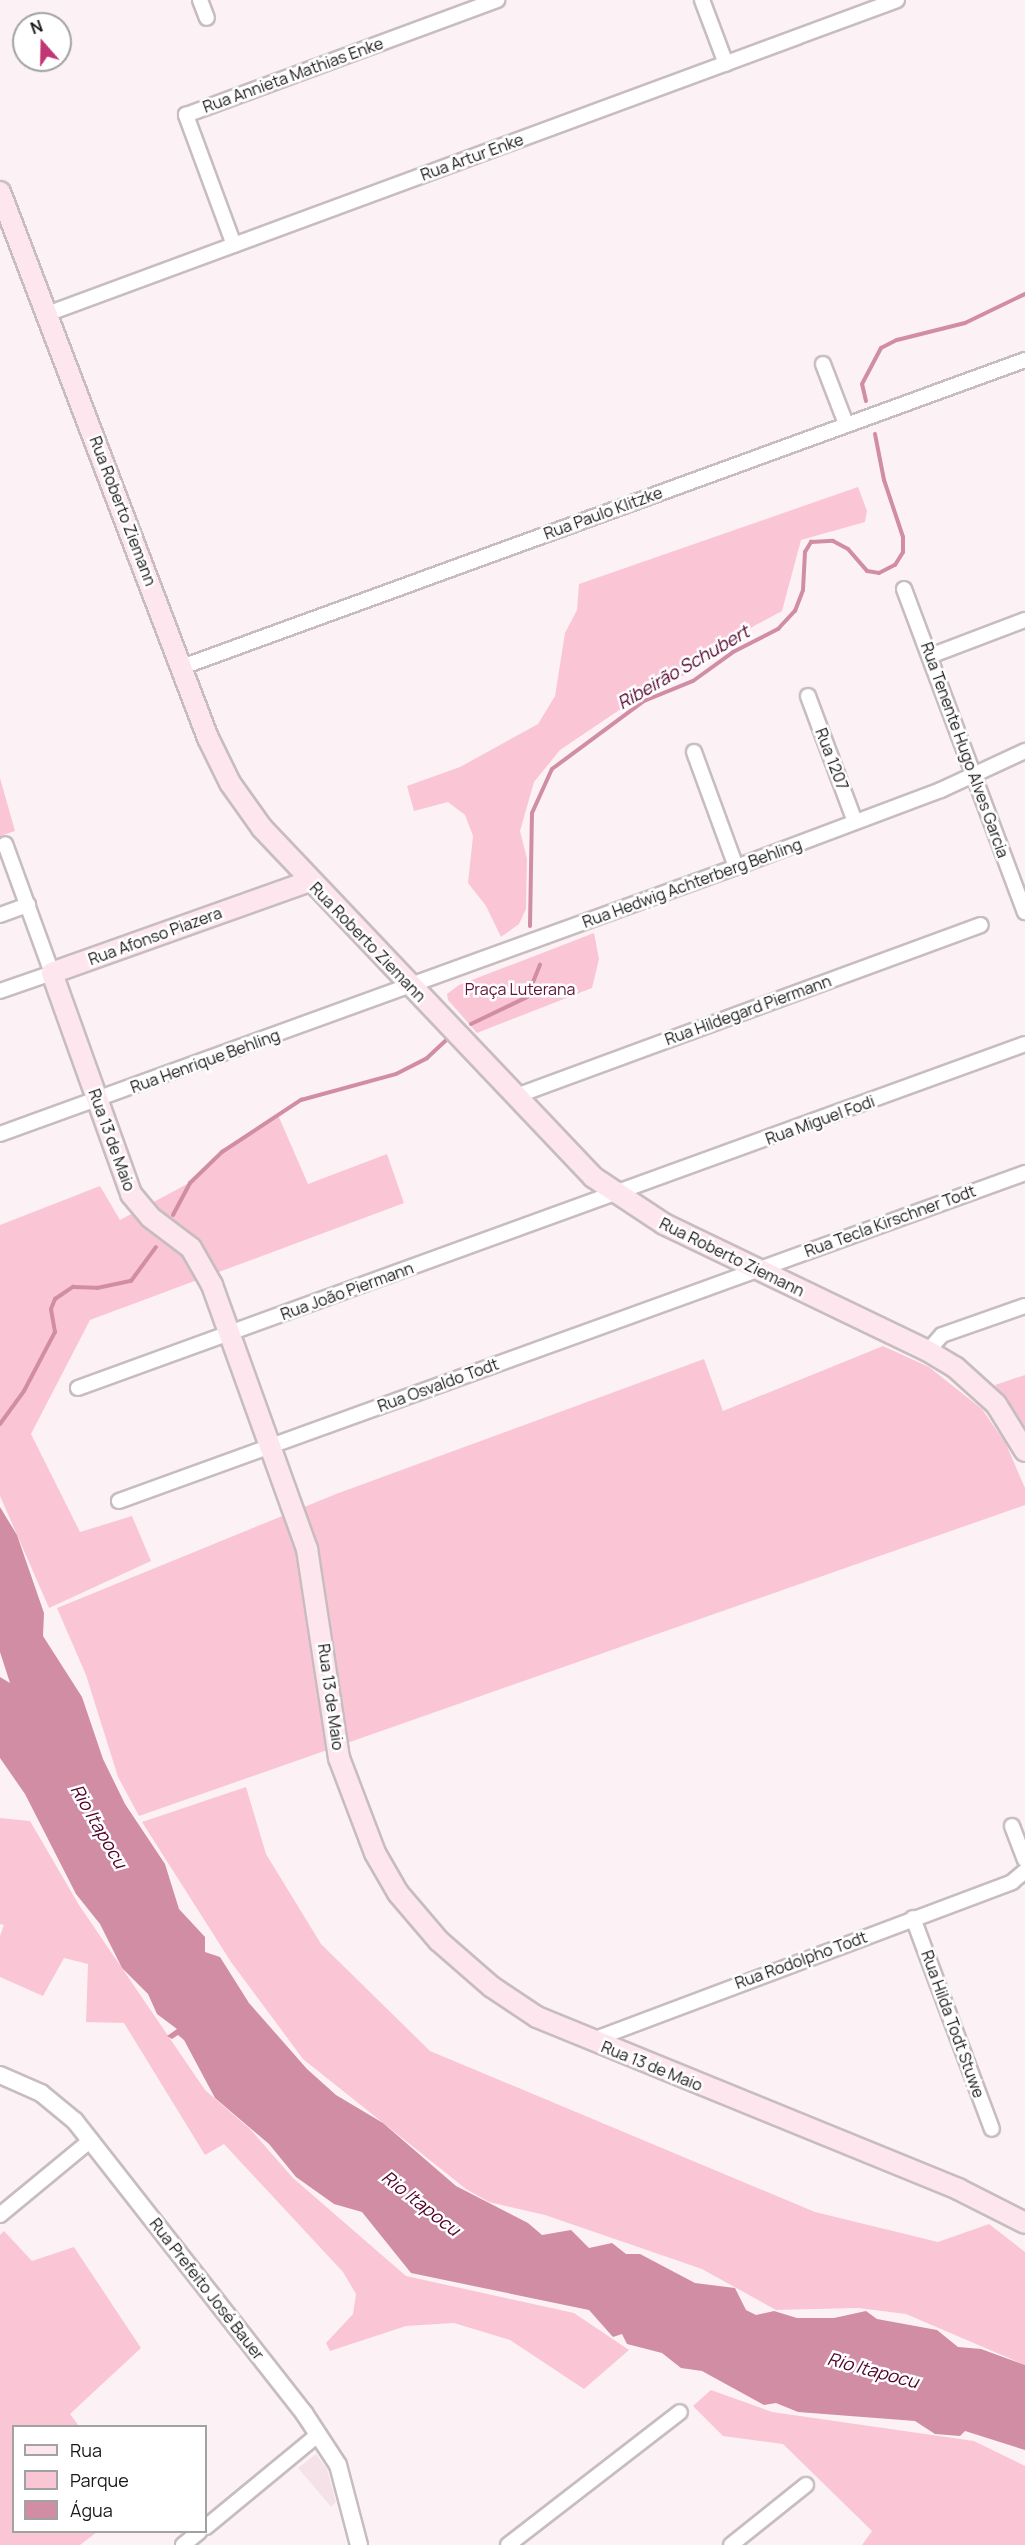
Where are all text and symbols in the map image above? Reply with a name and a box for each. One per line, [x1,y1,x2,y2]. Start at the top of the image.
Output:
north arrow [12,12,72,72]
text: N [27,15,46,39]
street label: Rua Annieta Mathias Enke [200,33,386,117]
street label: Rua Artur Enke [418,129,526,185]
street label: Rua Roberto Ziemann [86,433,160,589]
street label: Rua Paulo Klitzke [541,483,665,543]
water label: Ribeirão Schubert [613,620,753,714]
street label: Rua Tenente Hugo Alves Garcia [917,640,1013,860]
street label: Rua 1207 [811,725,853,793]
street label: Rua Hedwig Achterberg Behling [580,834,804,932]
street label: Rua Roberto Ziemann [306,878,430,1006]
street label: Rua Afonso Piazera [86,903,224,969]
street label: Rua Hildegard Piermann [662,971,834,1049]
park label: Praça Luterana [465,979,575,999]
street label: Rua Henrique Behling [128,1025,282,1097]
street label: Rua 13 de Maio [85,1086,139,1194]
street label: Rua Miguel Fodi [763,1091,877,1149]
street label: Rua Tecla Kirschner Todt [802,1181,978,1261]
street label: Rua Roberto Ziemann [656,1214,808,1300]
street label: Rua João Piermann [278,1258,416,1324]
street label: Rua Osvaldo Todt [375,1354,501,1416]
street label: Rua 13 de Maio [314,1642,348,1752]
water label: Rio Itapocu [66,1780,132,1872]
street label: Rua Rodolpho Todt [732,1927,870,1993]
street label: Rua Hilda Todt Stuwe [917,1948,989,2100]
street label: Rua 13 de Maio [599,2037,705,2095]
water label: Rio Itapocu [378,2166,464,2240]
street label: Rua Prefeito José Bauer [146,2214,268,2364]
water label: Rio Itapocu [825,2348,921,2392]
legend [12,2425,207,2533]
text: Rua [70,2438,102,2462]
text: Parque [70,2468,129,2492]
text: Água [70,2498,113,2522]

